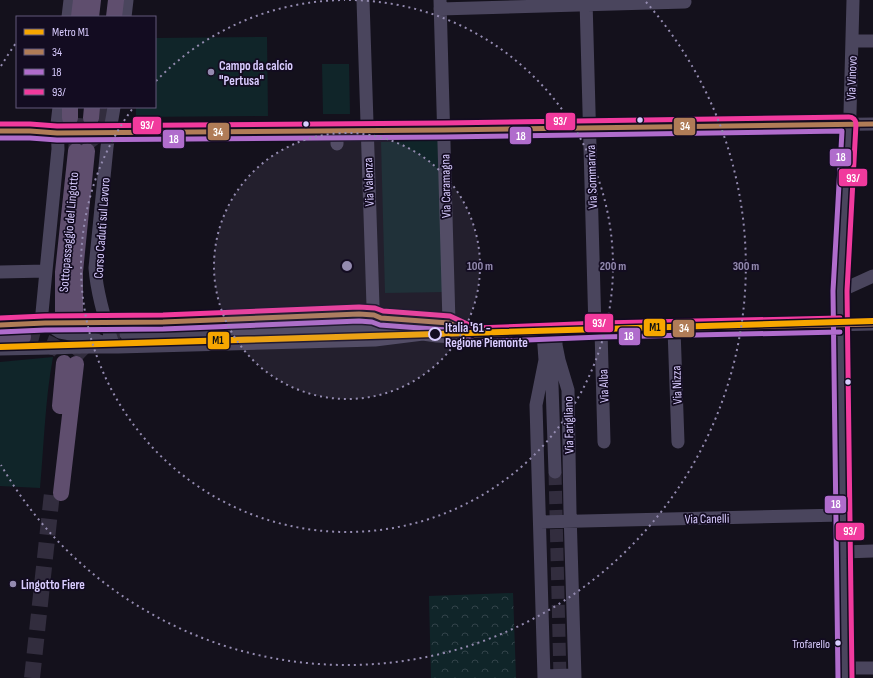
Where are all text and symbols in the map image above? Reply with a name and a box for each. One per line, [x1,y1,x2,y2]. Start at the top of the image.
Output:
legend [16,16,156,108]
text: Metro M1 [52,25,90,40]
text: 34 [52,45,62,60]
street label: Via Vinovo [843,55,861,101]
place label: Campo da calcio "Pertusa" [219,58,293,89]
text: 18 [52,65,61,80]
marker: Campo da calcio "Pertusa" [206,67,216,77]
text: 93/ [52,85,66,100]
line badge: 93/ [545,112,576,131]
text: 93/ [553,115,567,128]
unlabelled marker [635,115,645,125]
line badge: 93/ [132,116,162,135]
line badge: 34 [673,117,696,136]
text: 93/ [140,119,154,132]
unlabelled marker [301,119,311,129]
text: 34 [680,120,690,133]
line badge: 34 [207,122,230,141]
text: 34 [213,126,223,139]
line badge: 18 [509,126,532,145]
line badge: 18 [162,129,185,149]
text: 18 [516,130,526,143]
text: 18 [169,133,179,146]
street label: Via Sommariva [583,145,601,209]
line badge: 18 [829,148,852,167]
text: 18 [836,151,846,164]
street label: Via Caramagna [437,154,455,218]
street label: Via Valenza [360,157,378,207]
line badge: 93/ [838,168,868,187]
street label: Sottopassaggio del Lingotto [56,171,82,293]
text: 93/ [846,172,860,185]
street label: Corso Caduti sul Lavoro [90,177,114,279]
centre of rings [340,259,354,273]
text: 100 m [467,259,493,274]
text: 200 m [600,259,626,274]
text: 300 m [733,259,759,274]
line badge: 93/ [584,313,614,333]
text: 93/ [592,317,606,330]
line badge: M1 [643,318,666,337]
line badge: 34 [672,319,695,338]
place label: Italia '61 - Regione Piemonte [445,320,528,351]
text: M1 [649,321,661,334]
text: 34 [679,322,689,335]
marker: Italia '61 - Regione Piemonte [428,327,442,341]
line badge: 18 [618,327,641,346]
text: 18 [624,330,634,343]
line badge: M1 [207,331,230,350]
text: M1 [212,334,224,347]
street label: Via Nizza [668,365,686,405]
street label: Via Alba [595,369,613,403]
unlabelled marker [843,377,853,387]
street label: Via Farigliano [560,396,577,454]
line badge: 18 [824,495,847,514]
text: 18 [831,498,841,511]
street label: Via Canelli [685,511,730,527]
line badge: 93/ [835,522,865,541]
text: 93/ [843,525,857,538]
place label: Lingotto Fiere [21,577,85,593]
marker: Lingotto Fiere [8,579,18,589]
place label: Trofarello [792,637,830,652]
marker: Trofarello [833,638,843,648]

